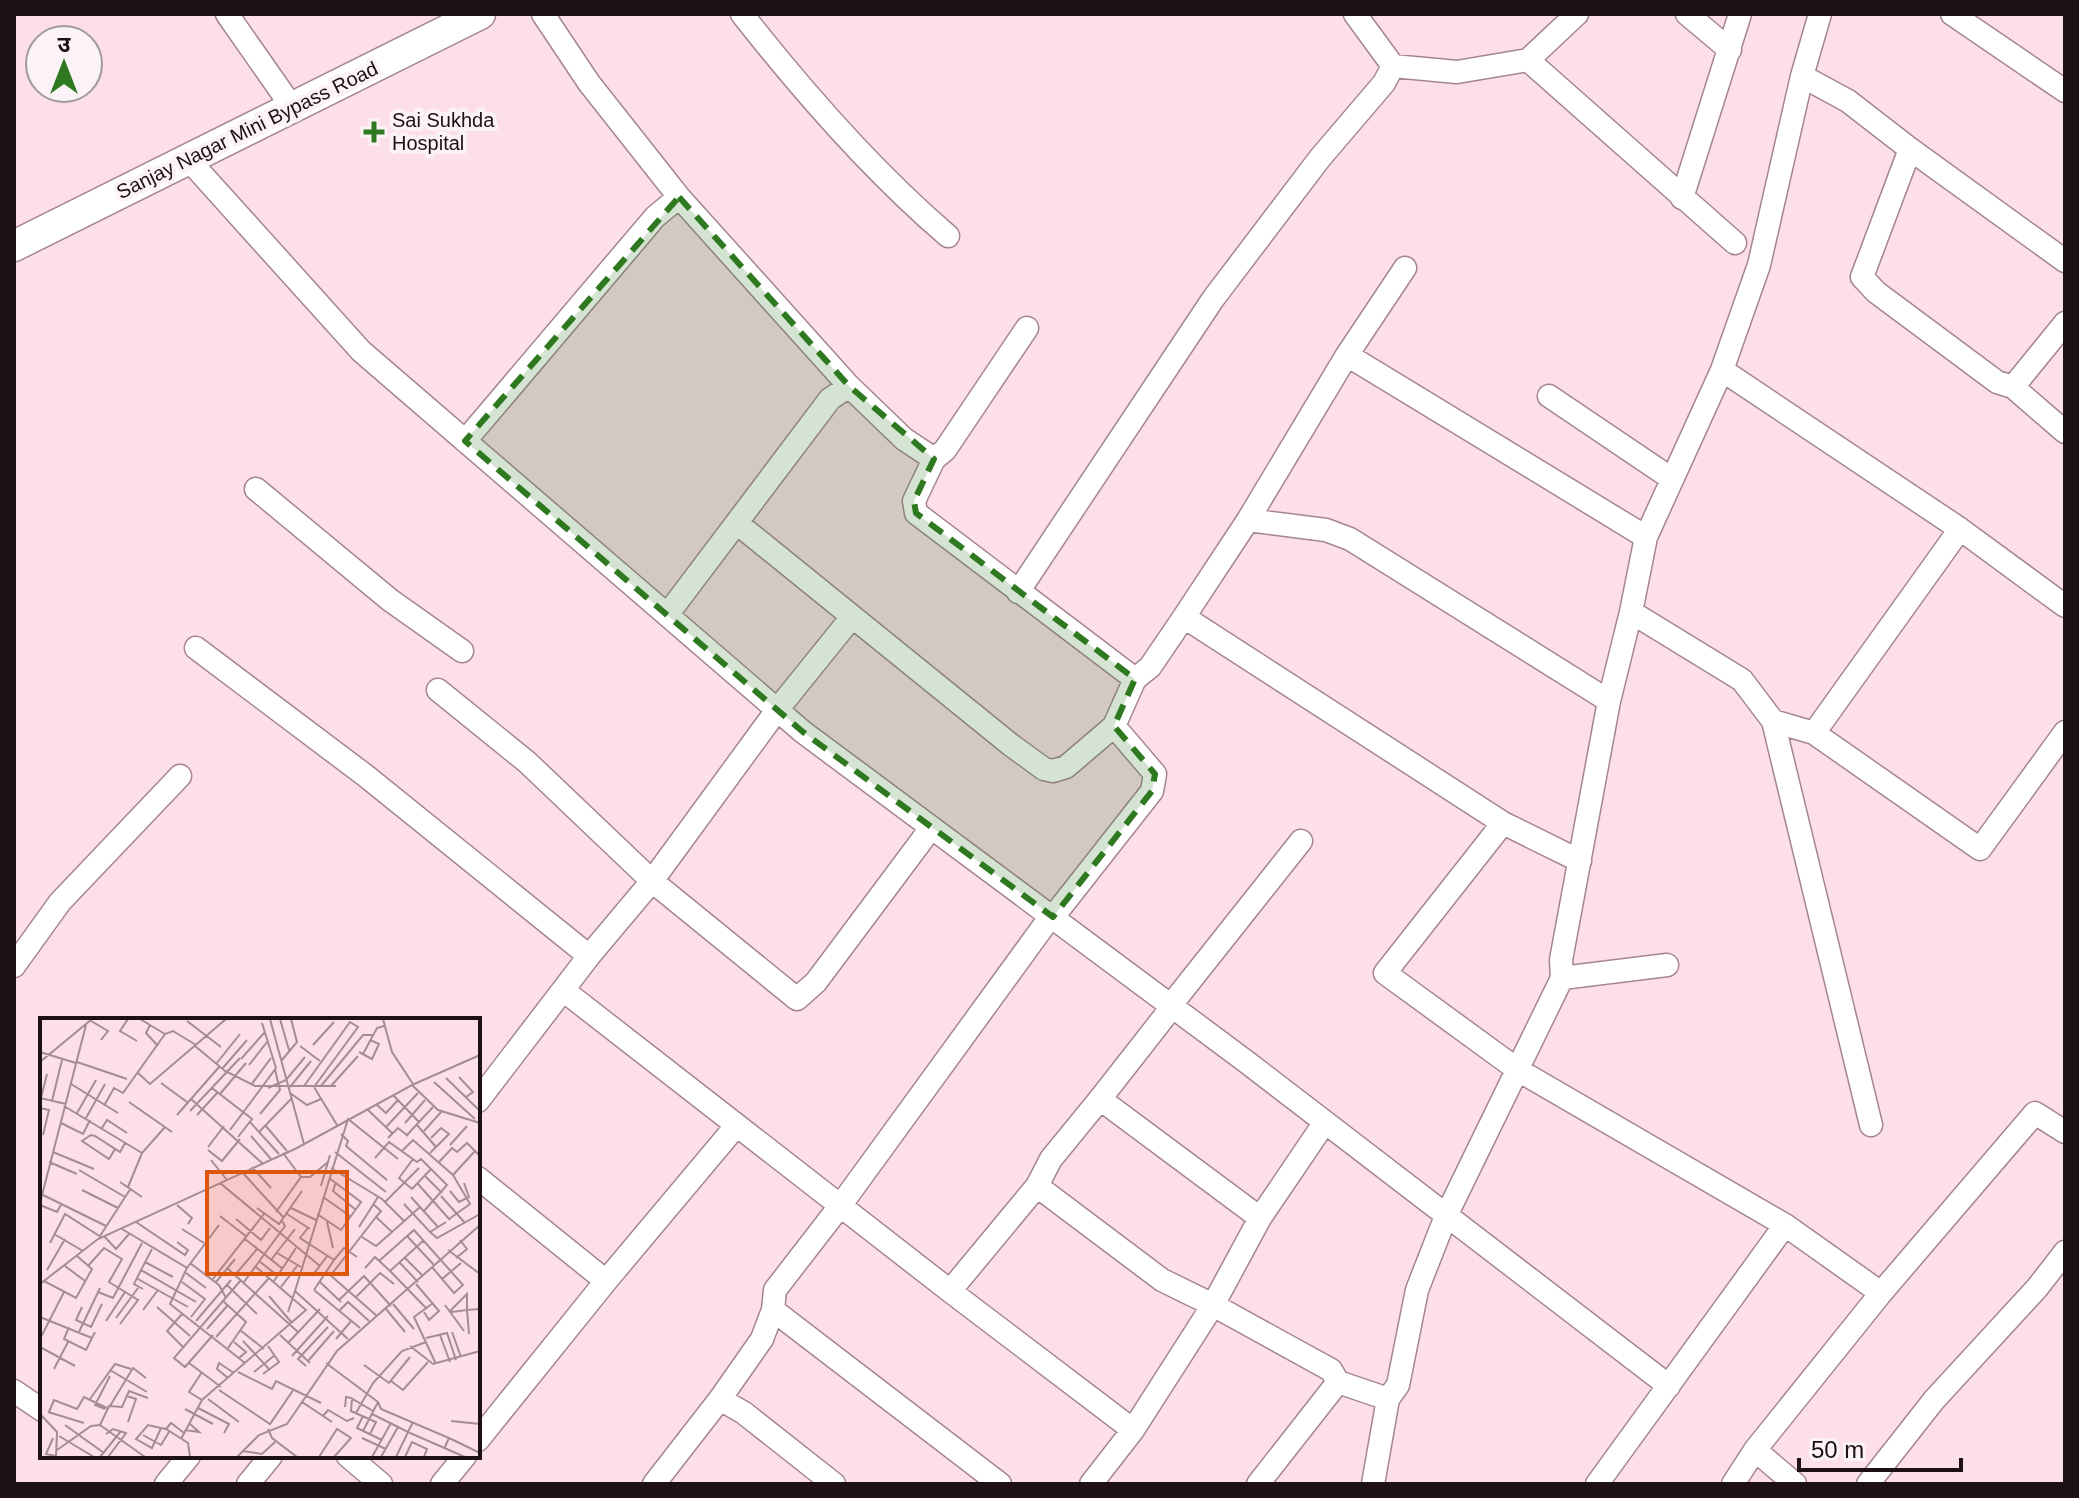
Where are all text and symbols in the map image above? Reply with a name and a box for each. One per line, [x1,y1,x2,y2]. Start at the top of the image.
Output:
north arrow [24,24,104,104]
text: उ [58,32,72,57]
street label: Sanjay Nagar Mini Bypass Road [113,57,381,203]
place label: Sai Sukhda Hospital [392,109,495,154]
marker: Sai Sukhda Hospital [363,121,385,143]
inset map [40,1018,480,1458]
scale bar [1799,1422,1961,1472]
text: 50 m [1811,1436,1864,1463]

